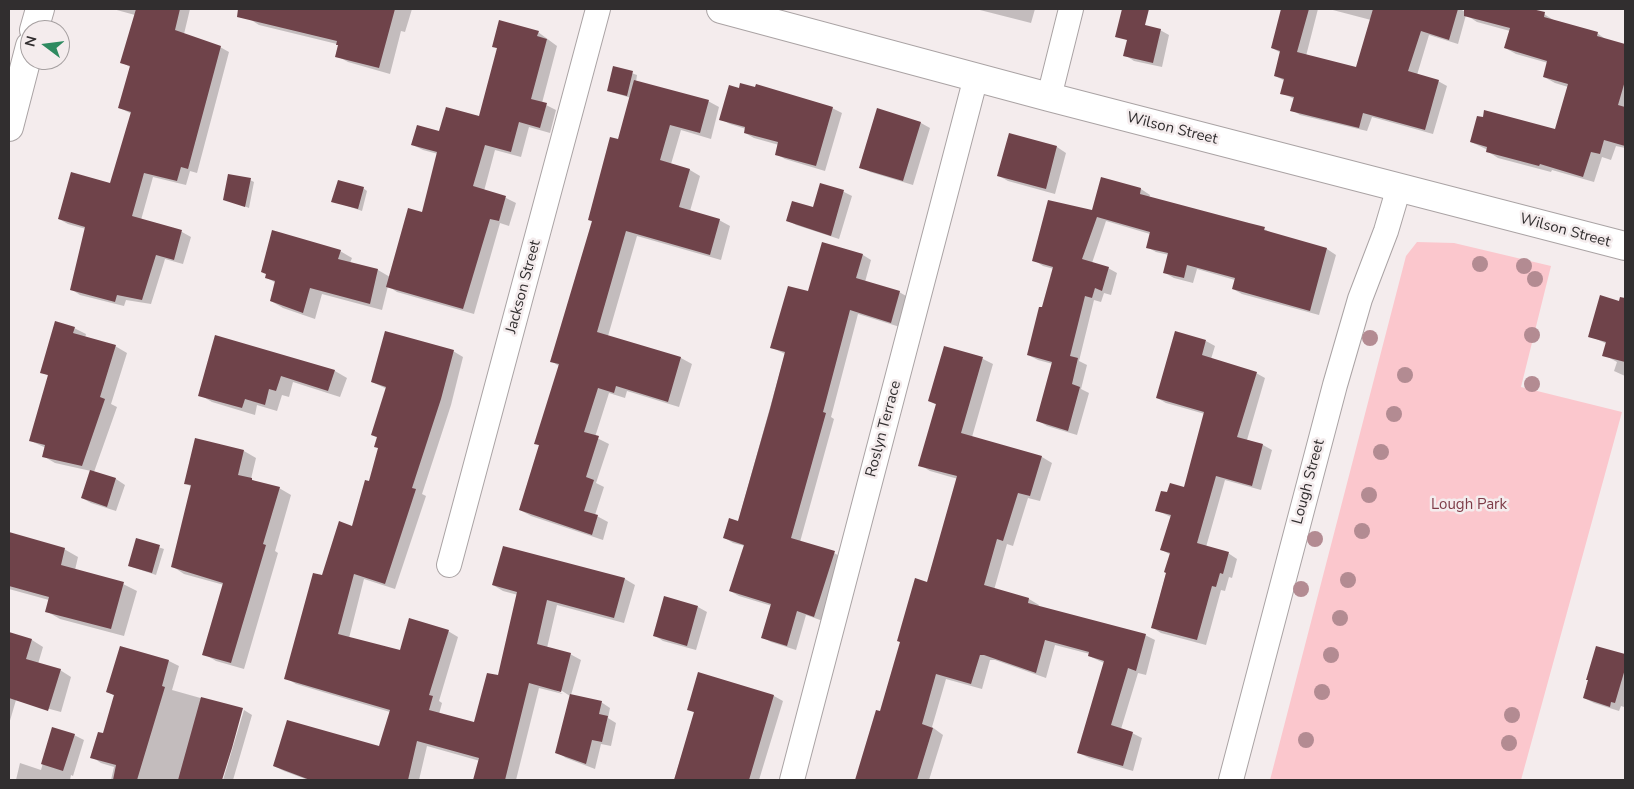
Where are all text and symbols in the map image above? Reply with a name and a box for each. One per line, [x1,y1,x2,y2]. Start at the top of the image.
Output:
north arrow [20,20,70,70]
text: N [20,34,42,49]
street label: Wilson Street [1125,109,1219,149]
street label: Wilson Street [1518,210,1612,252]
street label: Jackson Street [503,238,545,336]
street label: Roslyn Terrace [862,379,906,479]
street label: Lough Street [1289,438,1329,526]
park label: Lough Park [1431,496,1507,514]

